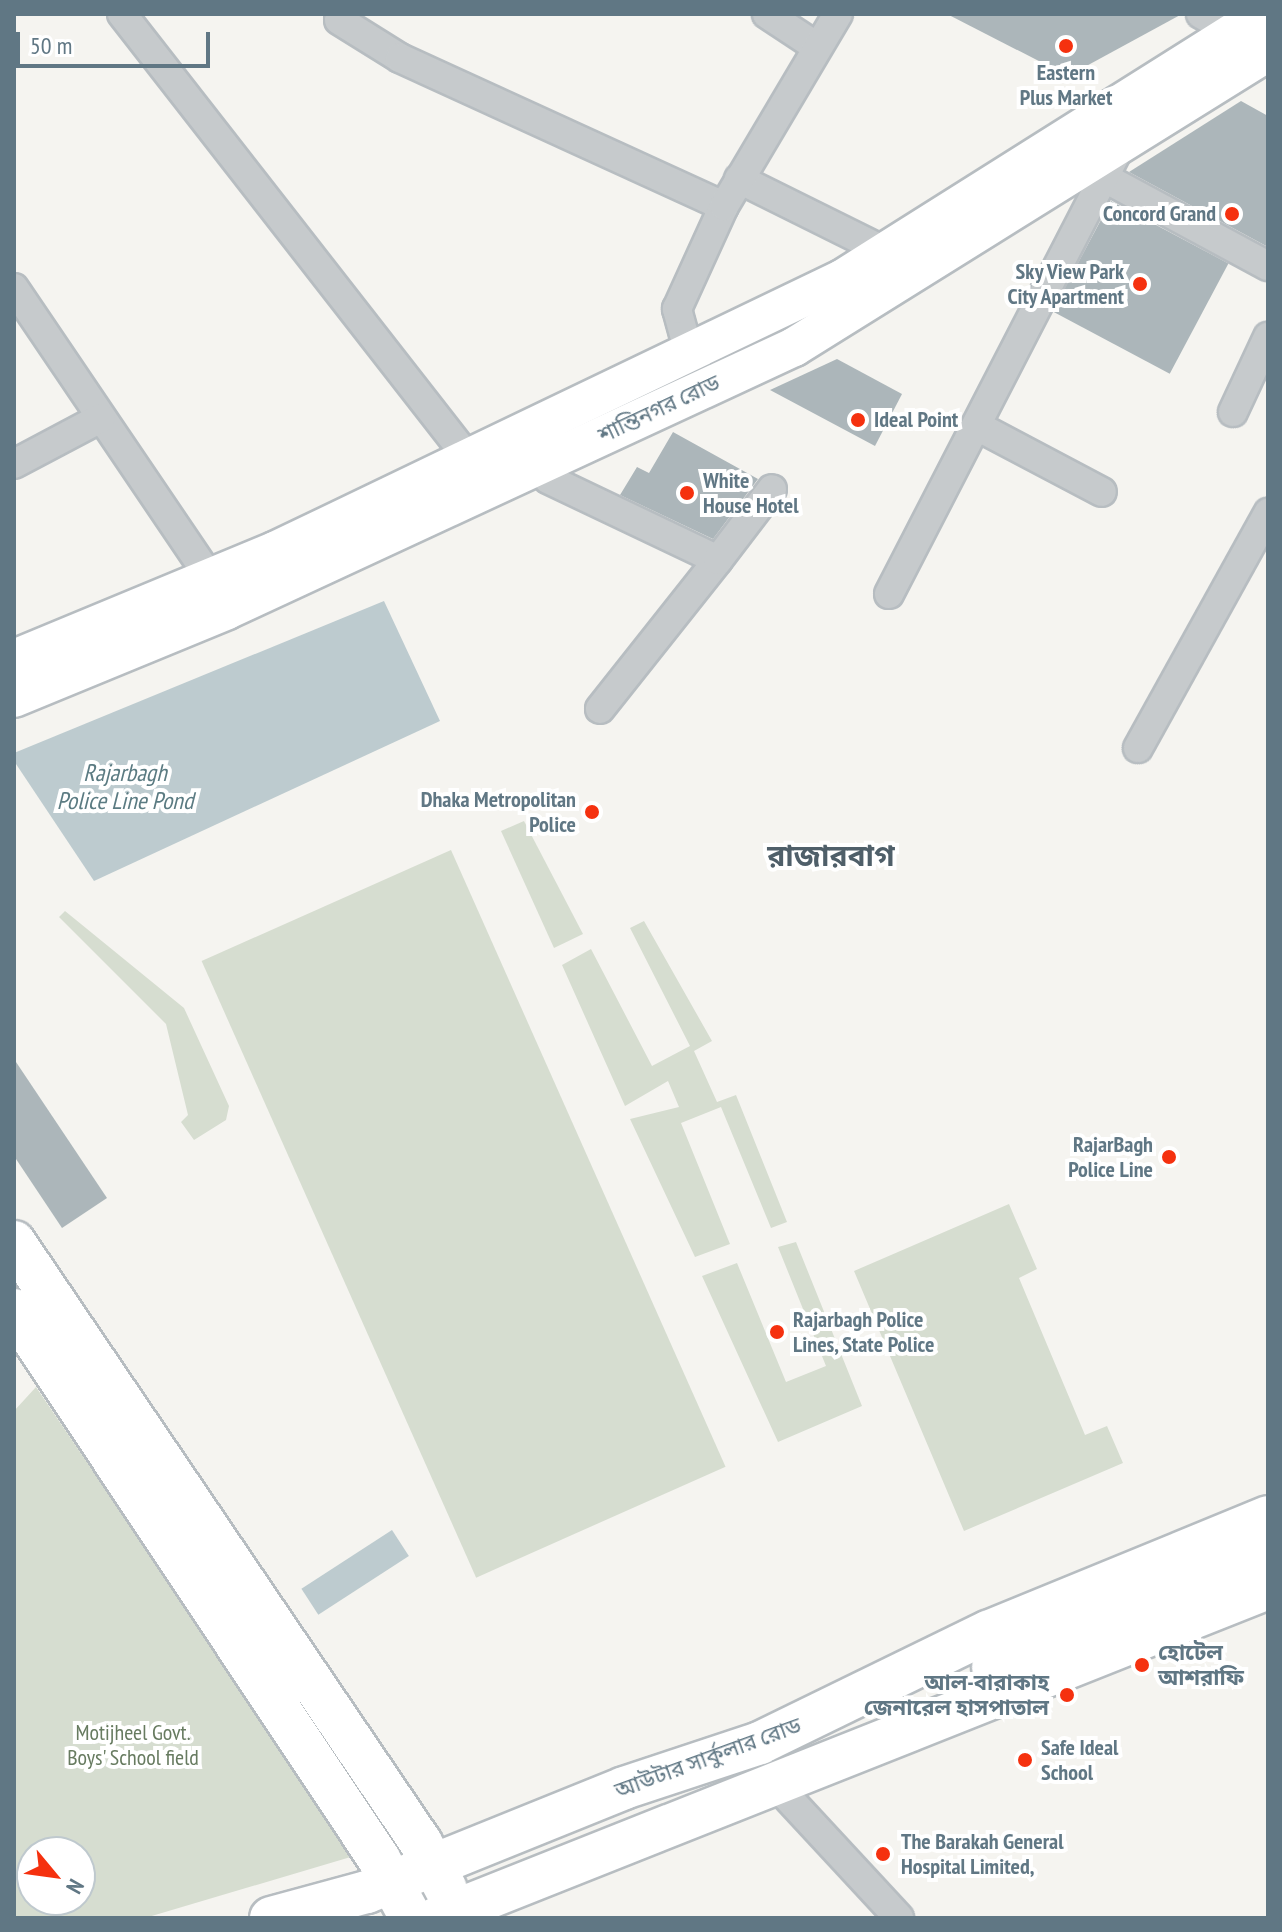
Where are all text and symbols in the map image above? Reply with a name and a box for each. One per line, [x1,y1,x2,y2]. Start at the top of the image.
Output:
scale bar [20,16,214,66]
text: 50 m [30,30,72,61]
marker: Eastern Plus Market [1057,37,1075,55]
place label: Eastern Plus Market [1020,59,1112,110]
place label: Concord Grand [1103,201,1216,227]
marker: Concord Grand [1223,205,1241,223]
place label: Sky View Park City Apartment [1006,258,1124,310]
marker: Sky View Park City Apartment [1131,275,1149,293]
street label: শান্তিনগর রোড [594,369,724,449]
place label: Ideal Point [874,407,958,433]
marker: Ideal Point [849,411,867,429]
place label: White House Hotel [703,467,799,518]
marker: White House Hotel [678,484,696,502]
water label: Rajarbagh Police Line Pond [57,759,193,815]
place label: Dhaka Metropolitan Police [421,786,576,838]
marker: Dhaka Metropolitan Police [583,803,601,821]
district label: রাজারবাগ [767,837,895,873]
place label: RajarBagh Police Line [1068,1131,1153,1182]
marker: RajarBagh Police Line [1160,1148,1178,1166]
place label: Rajarbagh Police Lines, State Police [793,1306,936,1358]
marker: Rajarbagh Police Lines, State Police [768,1323,786,1341]
place label: হোটেল আশরাফি [1158,1639,1244,1690]
marker: হোটেল আশরাফি [1133,1656,1151,1674]
place label: আল-বারাকাহ জেনারেল হাসপাতাল [864,1669,1049,1720]
marker: আল-বারাকাহ জেনারেল হাসপাতাল [1056,1684,1078,1706]
street label: আউটার সার্কুলার রোড [611,1712,805,1804]
park label: Motijheel Govt. Boys' School field [66,1719,200,1770]
place label: Safe Ideal School [1041,1734,1118,1786]
marker: Safe Ideal School [1016,1751,1034,1769]
place label: The Barakah General Hospital Limited, [901,1828,1064,1880]
north arrow [16,1836,96,1916]
marker: The Barakah General Hospital Limited, [872,1843,894,1865]
text: N [60,1875,90,1899]

